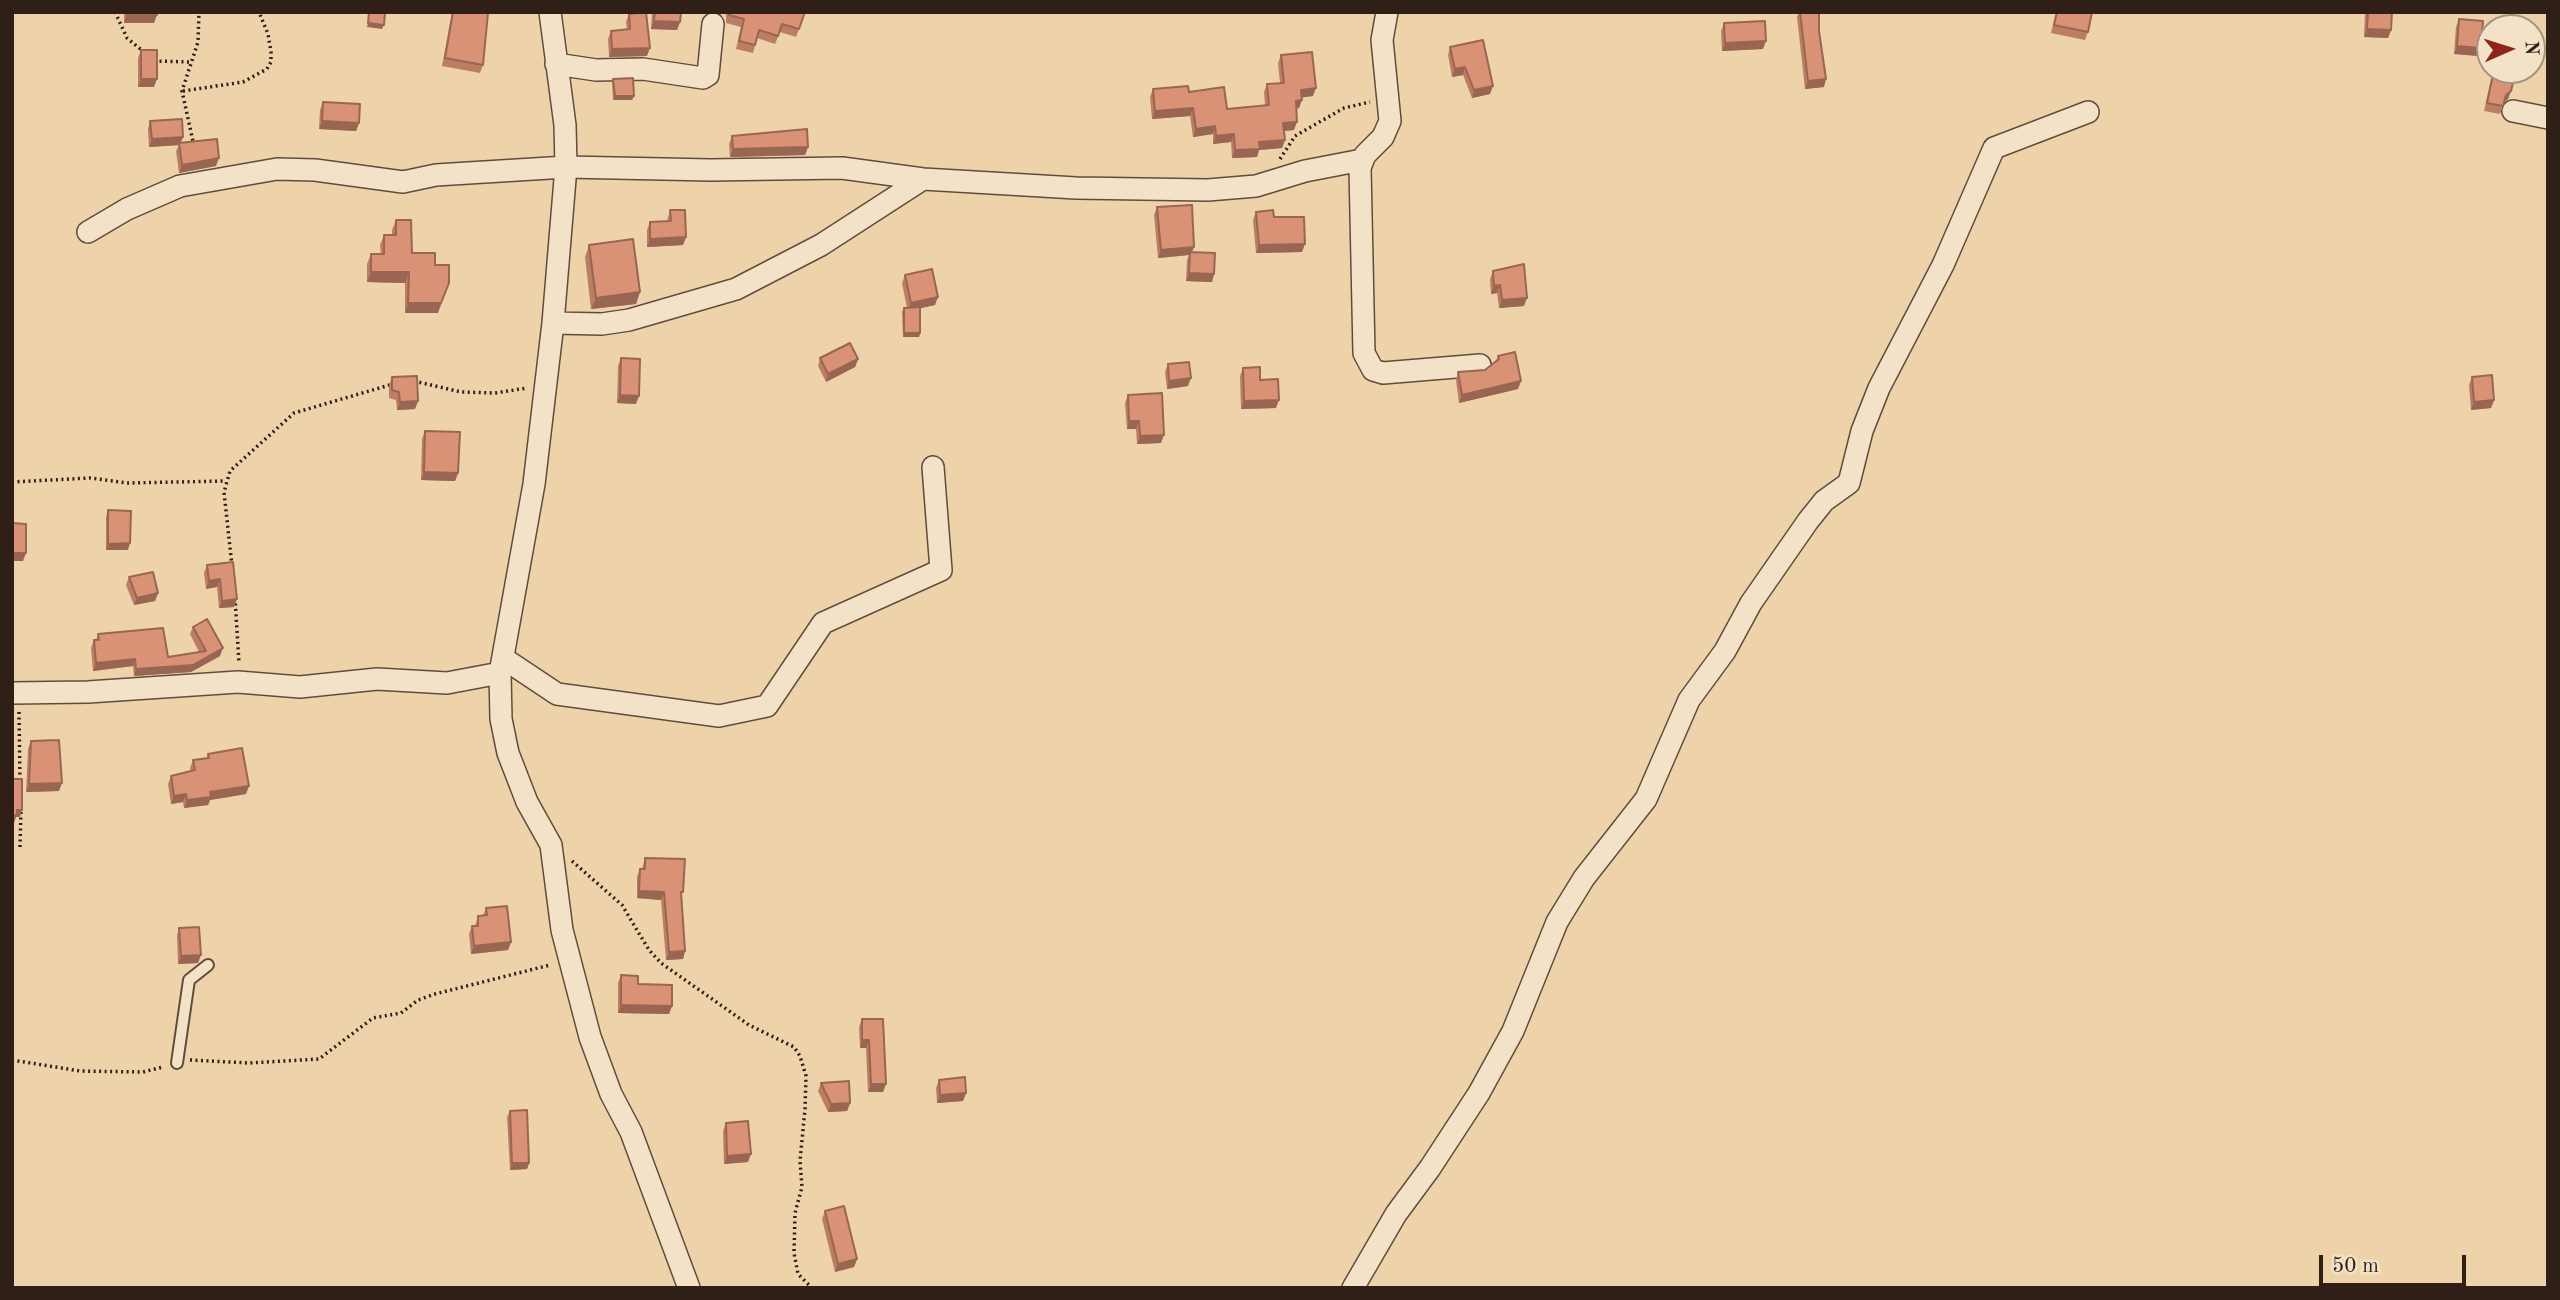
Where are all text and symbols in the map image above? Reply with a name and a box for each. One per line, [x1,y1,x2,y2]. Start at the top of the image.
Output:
north arrow [2476,14,2546,84]
text: N [2521,40,2540,56]
scale bar [2322,1240,2469,1284]
text: 50 m [2332,1256,2379,1277]

